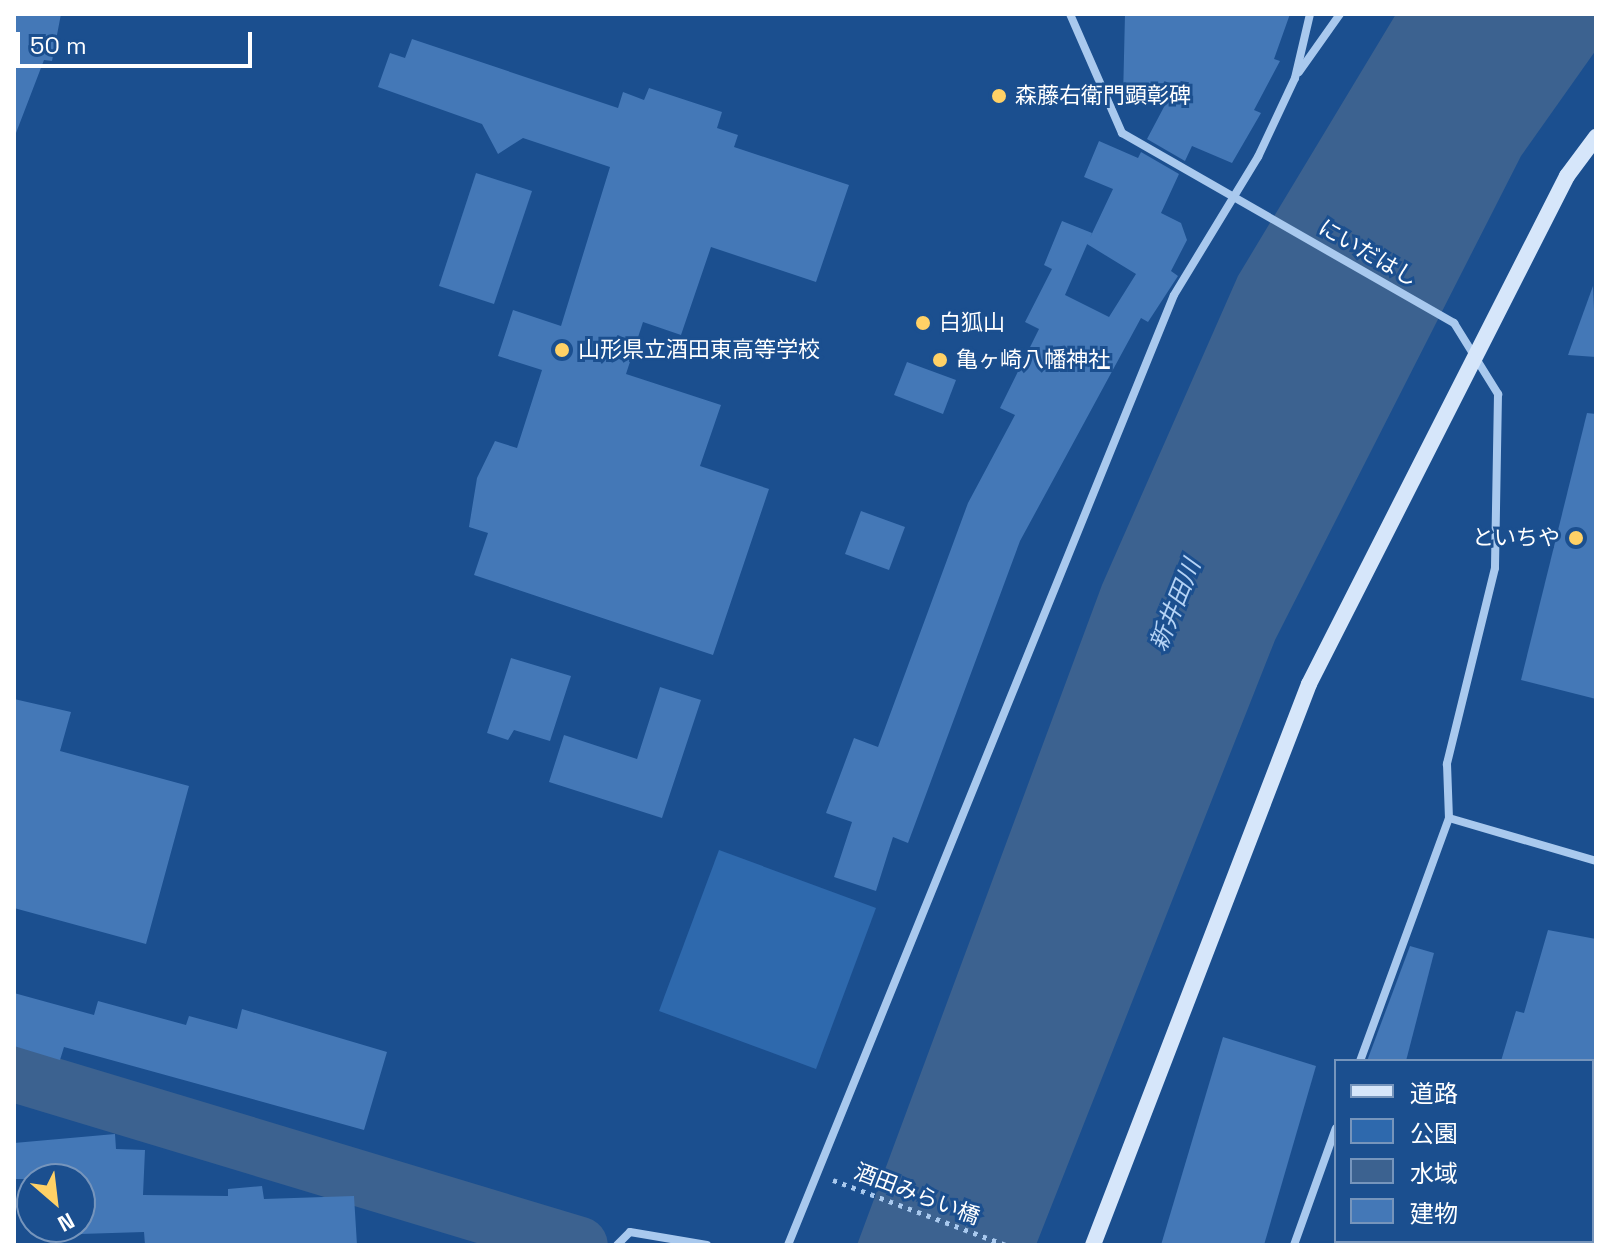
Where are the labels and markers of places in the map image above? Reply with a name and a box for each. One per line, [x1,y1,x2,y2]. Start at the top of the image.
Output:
place label: 森藤右衛門顕彰碑 [1015,83,1191,109]
marker: 森藤右衛門顕彰碑 [990,87,1008,105]
place label: 白狐山 [939,310,1005,336]
marker: 白狐山 [914,314,932,332]
place label: 山形県立酒田東高等学校 [578,337,820,363]
marker: 山形県立酒田東高等学校 [553,341,571,359]
place label: 亀ヶ崎八幡神社 [956,347,1110,373]
marker: 亀ヶ崎八幡神社 [931,351,949,369]
place label: といちや [1472,525,1560,551]
marker: といちや [1567,529,1585,547]

